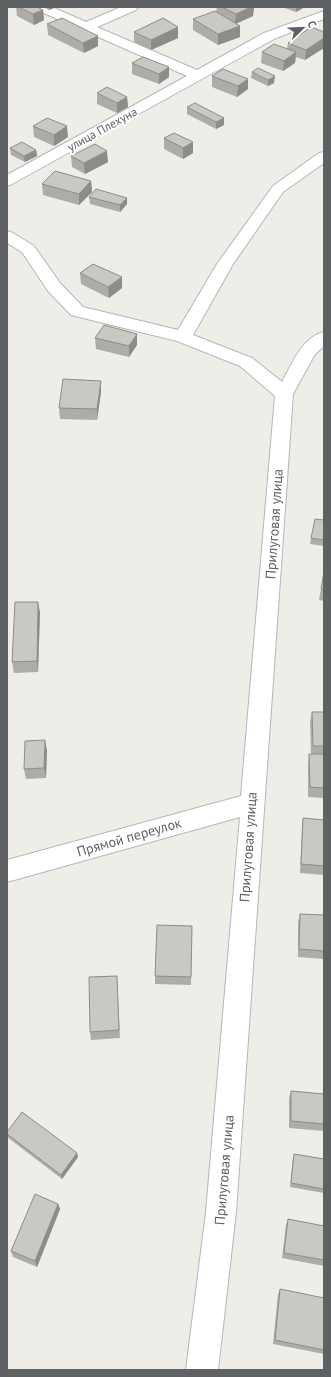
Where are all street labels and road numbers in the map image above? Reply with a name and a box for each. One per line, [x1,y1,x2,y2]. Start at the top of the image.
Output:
street label: улица Плехуна [64,104,140,154]
street label: Прилуговая улица [261,468,287,580]
street label: Прилуговая улица [235,791,261,903]
street label: Прямой переулок [75,813,184,861]
street label: Прилуговая улица [210,1114,238,1226]

